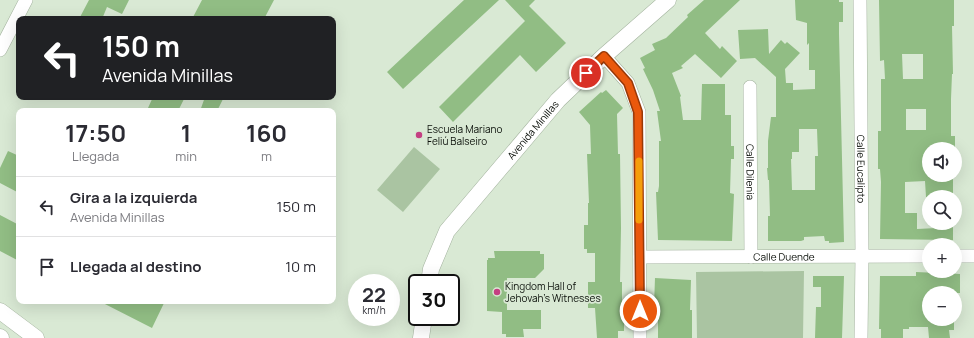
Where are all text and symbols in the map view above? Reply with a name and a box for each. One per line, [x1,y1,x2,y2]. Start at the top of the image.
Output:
text: 150 m [102,27,180,65]
icon: left [36,32,88,84]
pin [569,56,603,90]
icon: arrive [575,62,597,84]
text: Avenida Minillas [102,63,233,87]
street label: Avenida Minillas [504,97,562,162]
text: 17:50 [65,116,126,149]
text: 1 [181,116,191,149]
text: 160 [246,116,287,149]
place label: Escuela Mariano Feliú Balseiro [427,122,503,148]
marker: Escuela Mariano Feliú Balseiro [414,130,424,140]
street label: Calle Eucalipto [854,135,869,203]
map controls [922,142,962,326]
button: sound [922,142,962,182]
street label: Calle Dilenia [743,144,758,200]
text: Llegada [72,147,119,165]
text: min [175,147,197,165]
text: m [261,147,272,165]
text: Gira a la izquierda [70,187,197,208]
button: search [922,190,962,230]
icon: left [36,196,58,218]
text: 150 m [277,196,316,217]
text: Avenida Minillas [70,208,165,226]
button: + [922,238,962,278]
street label: Calle Duende [753,249,815,264]
icon: arrive [36,256,58,278]
text: Llegada al destino [70,256,202,277]
text: 10 m [285,256,316,277]
speed limit sign: 30 [408,274,460,326]
place label: Kingdom Hall of Jehovah’s Witnesses [505,279,601,305]
text: 22 [362,281,386,308]
button: − [922,286,962,326]
marker: Kingdom Hall of Jehovah’s Witnesses [492,287,502,297]
position arrow [619,290,661,332]
text: km/h [362,303,386,317]

